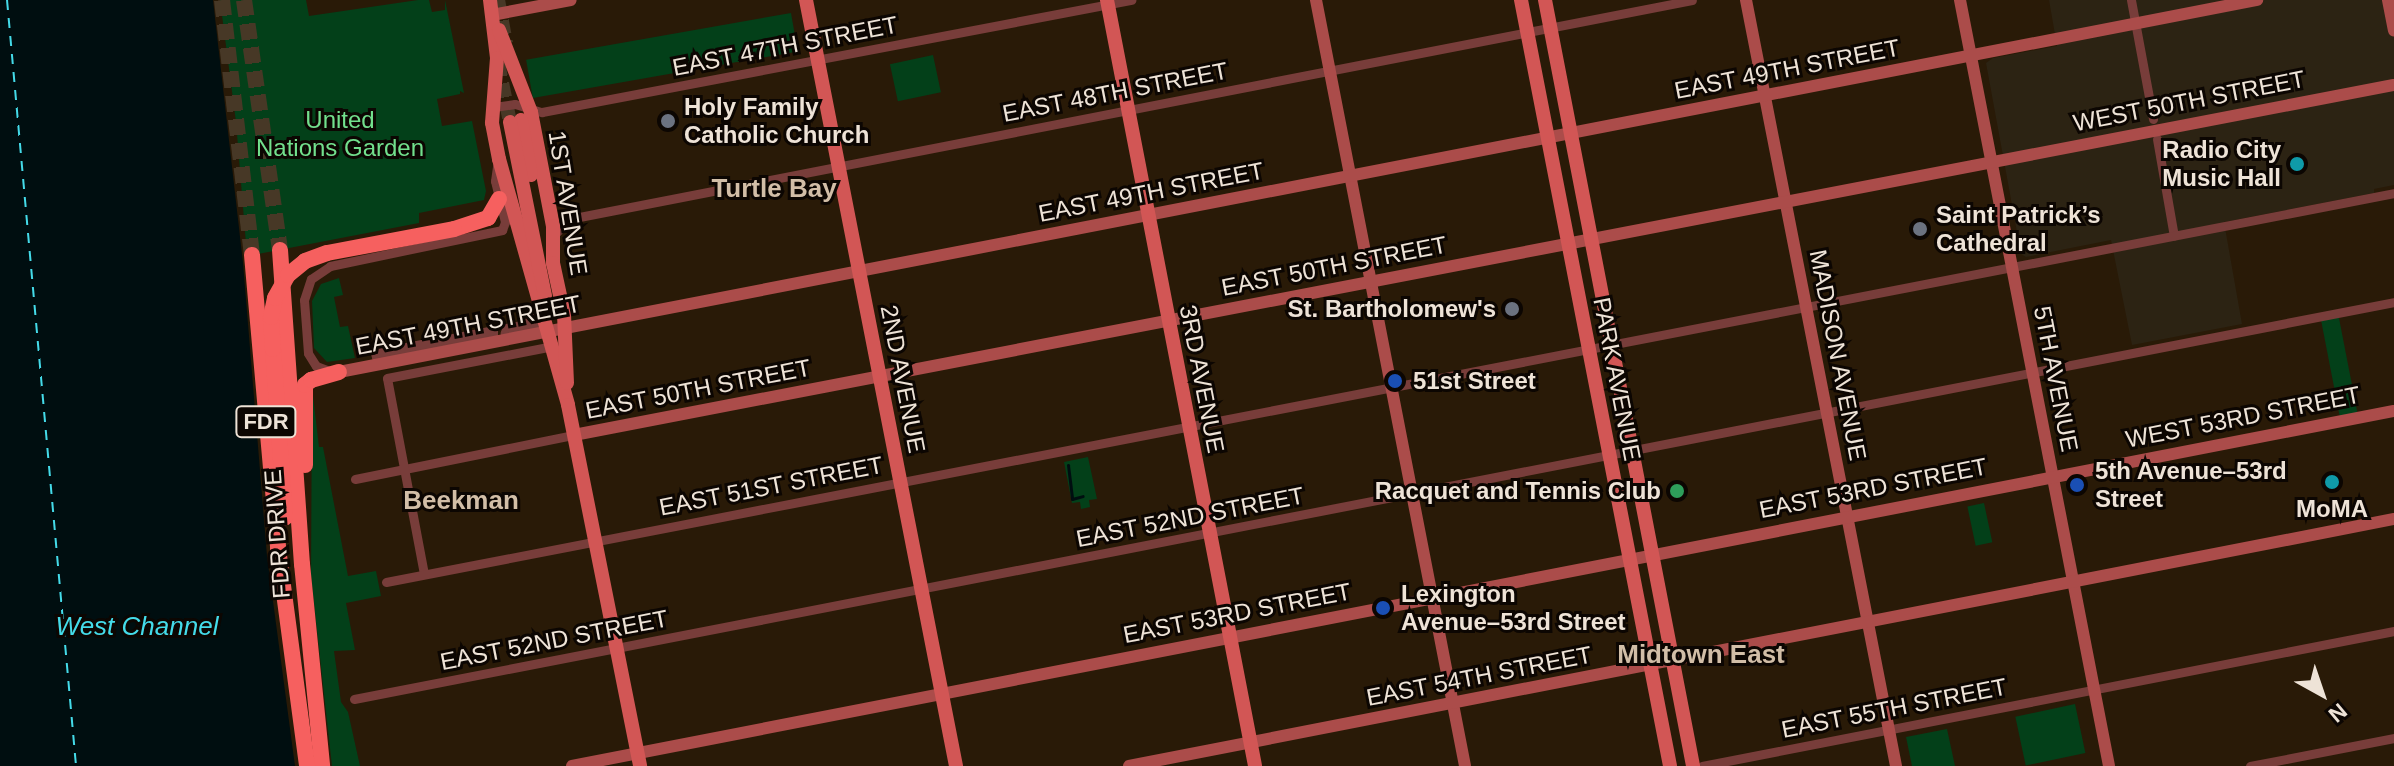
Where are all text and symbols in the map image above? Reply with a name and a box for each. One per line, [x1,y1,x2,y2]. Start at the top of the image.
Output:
street label: EAST 47TH STREET [670,10,900,82]
street label: EAST 49TH STREET [1672,33,1902,105]
street label: EAST 48TH STREET [1000,56,1230,128]
street label: WEST 50TH STREET [2070,64,2308,138]
place label: Holy Family Catholic Church [684,93,869,149]
park label: United Nations Garden [256,106,424,162]
marker: Holy Family Catholic Church [659,112,677,130]
street label: 1ST AVENUE [542,128,594,278]
place label: Radio City Music Hall [2162,136,2281,192]
marker: Radio City Music Hall [2288,155,2306,173]
street label: EAST 49TH STREET [1036,156,1266,228]
district label: Turtle Bay [711,173,837,205]
place label: Saint Patrick’s Cathedral [1936,201,2101,257]
marker: Saint Patrick’s Cathedral [1911,220,1929,238]
street label: EAST 50TH STREET [1219,230,1449,302]
street label: MADISON AVENUE [1803,246,1873,464]
street label: EAST 49TH STREET [353,289,583,361]
street label: PARK AVENUE [1587,294,1647,464]
place label: St. Bartholomew's [1288,295,1496,323]
marker: St. Bartholomew's [1503,300,1521,318]
street label: 2ND AVENUE [874,302,932,456]
street label: 3RD AVENUE [1173,302,1231,456]
street label: 5TH AVENUE [2028,303,2084,455]
street label: EAST 50TH STREET [583,353,813,425]
place label: 51st Street [1413,367,1536,395]
marker: 51st Street [1384,370,1406,392]
street label: WEST 53RD STREET [2123,380,2363,454]
road number: FDR [234,404,298,440]
street label: EAST 51ST STREET [656,450,886,522]
street label: EAST 53RD STREET [1756,452,1990,524]
place label: 5th Avenue–53rd Street [2095,457,2288,513]
street label: FDR DRIVE [258,468,296,600]
marker: MoMA [2323,473,2341,491]
marker: 5th Avenue–53rd Street [2066,474,2088,496]
place label: Racquet and Tennis Club [1375,477,1661,505]
street label: EAST 52ND STREET [1073,481,1307,553]
marker: Racquet and Tennis Club [1668,482,1686,500]
district label: Beekman [403,485,519,517]
place label: MoMA [2296,495,2368,523]
street label: EAST 53RD STREET [1120,577,1354,649]
place label: Lexington Avenue–53rd Street [1401,580,1626,636]
marker: Lexington Avenue–53rd Street [1372,597,1394,619]
street label: EAST 52ND STREET [437,604,671,676]
water label: West Channel [56,611,218,643]
district label: Midtown East [1617,639,1785,671]
street label: EAST 54TH STREET [1364,640,1594,712]
north arrow [2282,654,2362,734]
street label: EAST 55TH STREET [1779,672,2009,744]
text: N [2324,698,2352,727]

